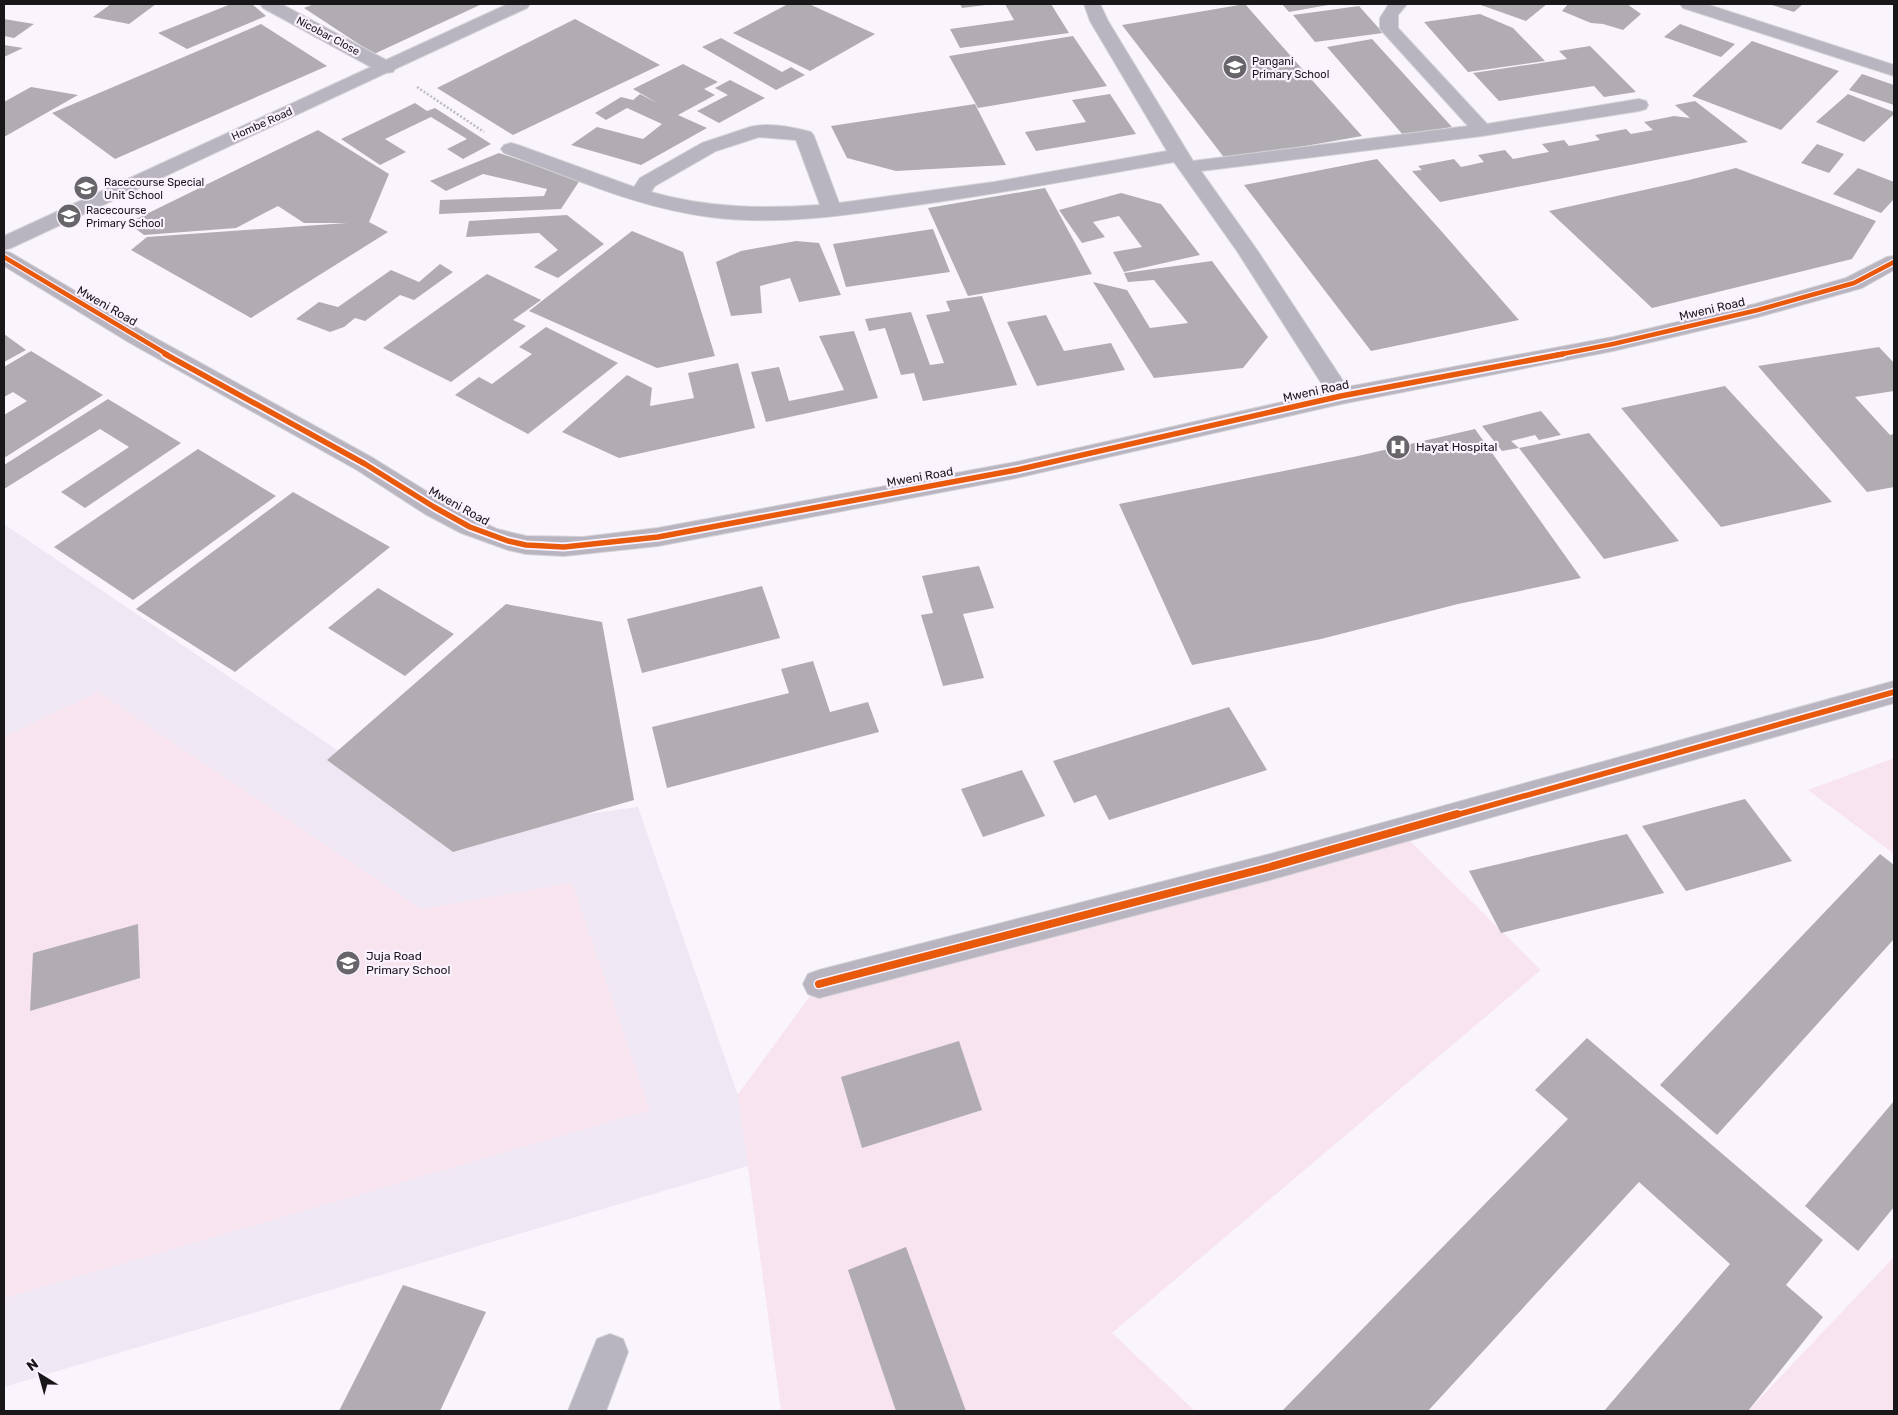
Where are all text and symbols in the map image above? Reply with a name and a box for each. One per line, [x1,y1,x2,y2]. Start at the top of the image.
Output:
street label: Nicobar Close [294,14,362,58]
school or university icon: Pangani Primary School [1222,54,1248,80]
place label: Pangani Primary School [1252,55,1329,81]
street label: Hombe Road [229,105,295,143]
school or university icon: Racecourse Special Unit School [73,175,99,201]
place label: Racecourse Special Unit School [104,176,204,202]
school or university icon: Racecourse Primary School [56,203,82,229]
place label: Racecourse Primary School [86,204,163,230]
street label: Mweni Road [74,283,140,329]
street label: Mweni Road [1678,295,1746,323]
street label: Mweni Road [1282,377,1350,405]
hospital icon: Hayat Hospital [1385,434,1411,460]
place label: Hayat Hospital [1416,440,1498,454]
street label: Mweni Road [886,464,954,490]
street label: Mweni Road [426,484,492,528]
place label: Juja Road Primary School [366,949,450,977]
school or university icon: Juja Road Primary School [335,950,361,976]
north arrow [15,1350,65,1400]
text: N [23,1355,42,1375]

